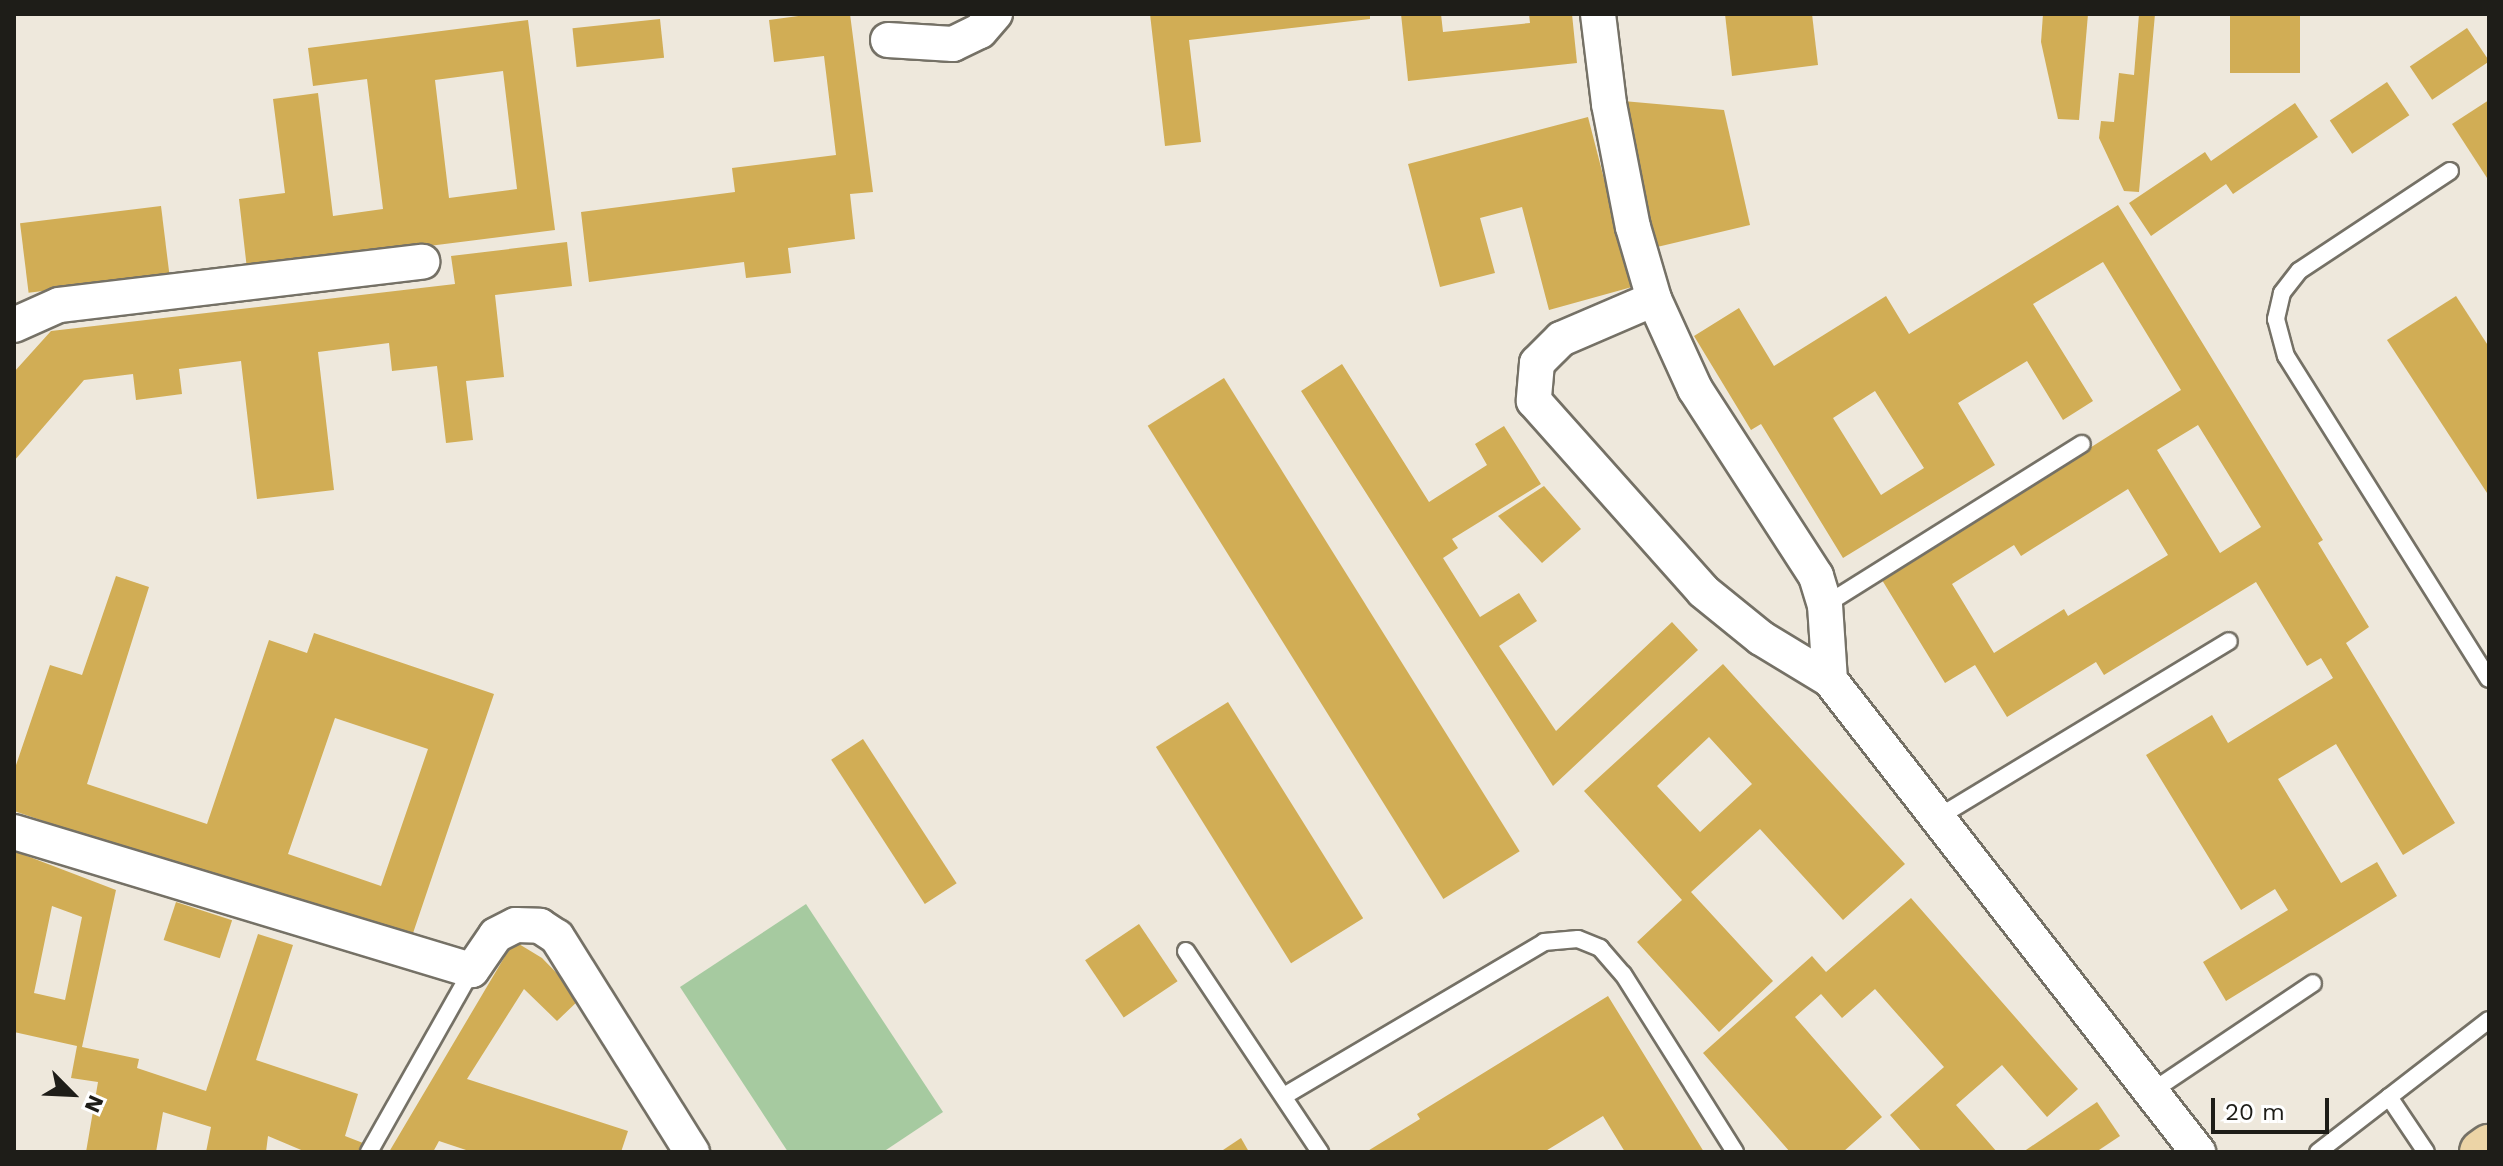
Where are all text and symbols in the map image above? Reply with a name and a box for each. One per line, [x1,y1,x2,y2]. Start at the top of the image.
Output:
north arrow [32,1054,112,1134]
scale bar [2215,1082,2333,1132]
text: N [80,1091,109,1117]
text: 20 m [2225,1098,2285,1126]

